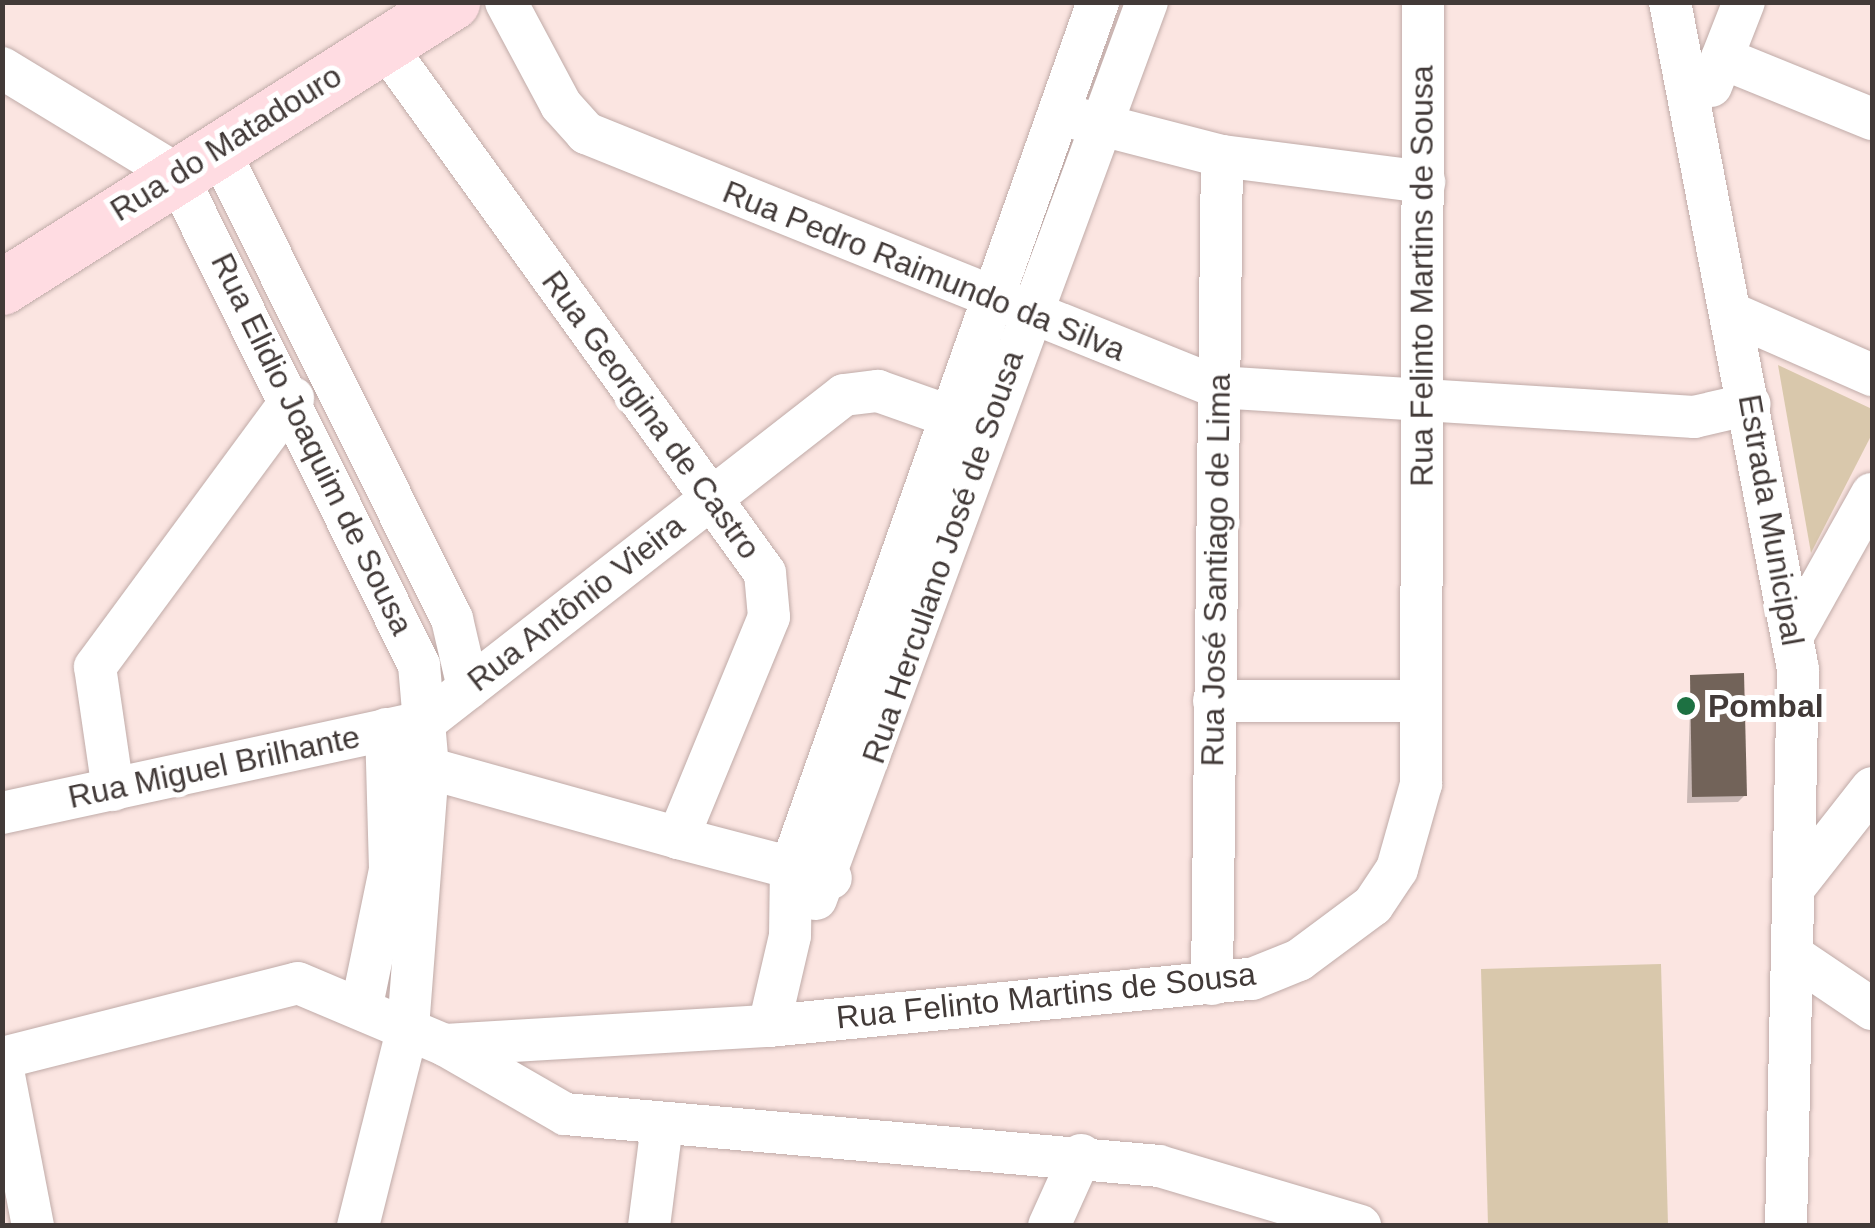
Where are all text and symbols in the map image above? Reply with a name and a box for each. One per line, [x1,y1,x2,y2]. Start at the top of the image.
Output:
street label: Rua do Matadouro [103,56,349,230]
street label: Rua Felinto Martins de Sousa [1403,65,1441,487]
street label: Rua Pedro Raimundo da Silva [717,173,1131,369]
street label: Rua Elidio Joaquim de Sousa [203,247,421,641]
street label: Rua Georgina de Castro [534,263,768,567]
street label: Rua Herculano José de Sousa [854,346,1032,768]
street label: Rua José Santiago de Lima [1193,373,1239,767]
street label: Estrada Municipal [1730,391,1812,649]
street label: Rua Antônio Vieira [459,506,693,700]
place label: Pombal [1708,687,1824,725]
marker: Pombal [1673,693,1699,719]
street label: Rua Miguel Brilhante [65,717,363,817]
street label: Rua Felinto Martins de Sousa [834,955,1258,1037]

